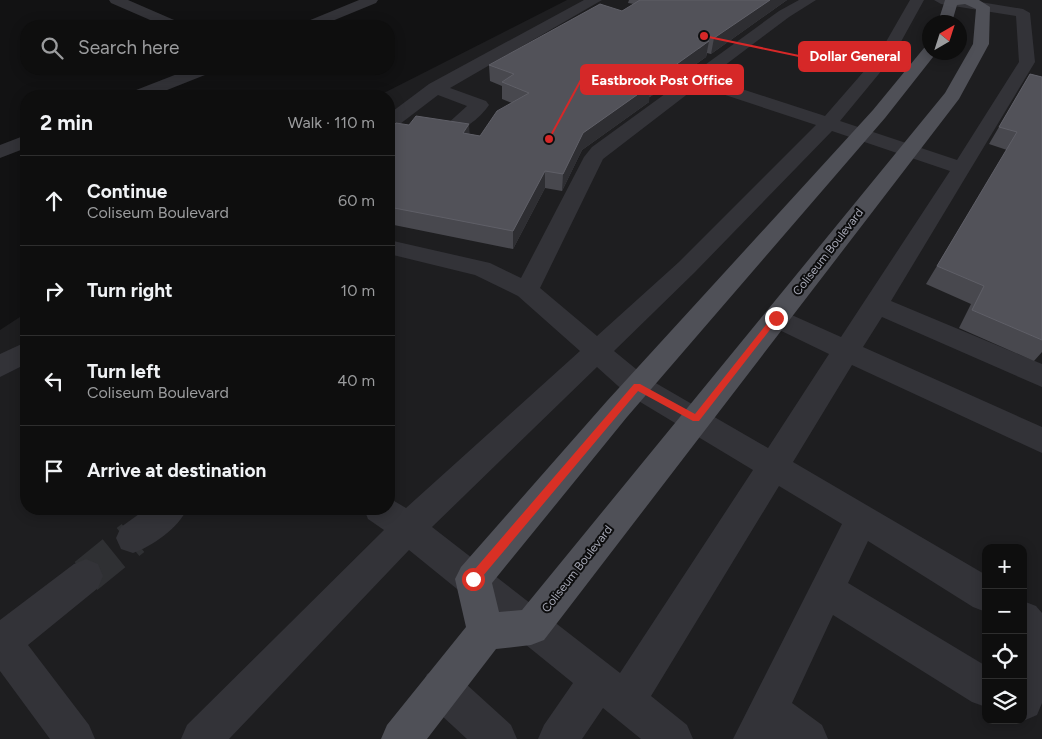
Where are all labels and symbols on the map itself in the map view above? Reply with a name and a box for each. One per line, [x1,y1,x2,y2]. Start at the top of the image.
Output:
north arrow [922,15,967,60]
callout: Dollar General [799,42,910,71]
text: Dollar General [810,48,901,65]
callout: Eastbrook Post Office [581,65,743,94]
text: Eastbrook Post Office [591,72,733,89]
street label: Coliseum Boulevard [790,206,866,298]
route end [765,307,788,330]
street label: Coliseum Boulevard [539,523,615,615]
route start [462,568,485,591]

